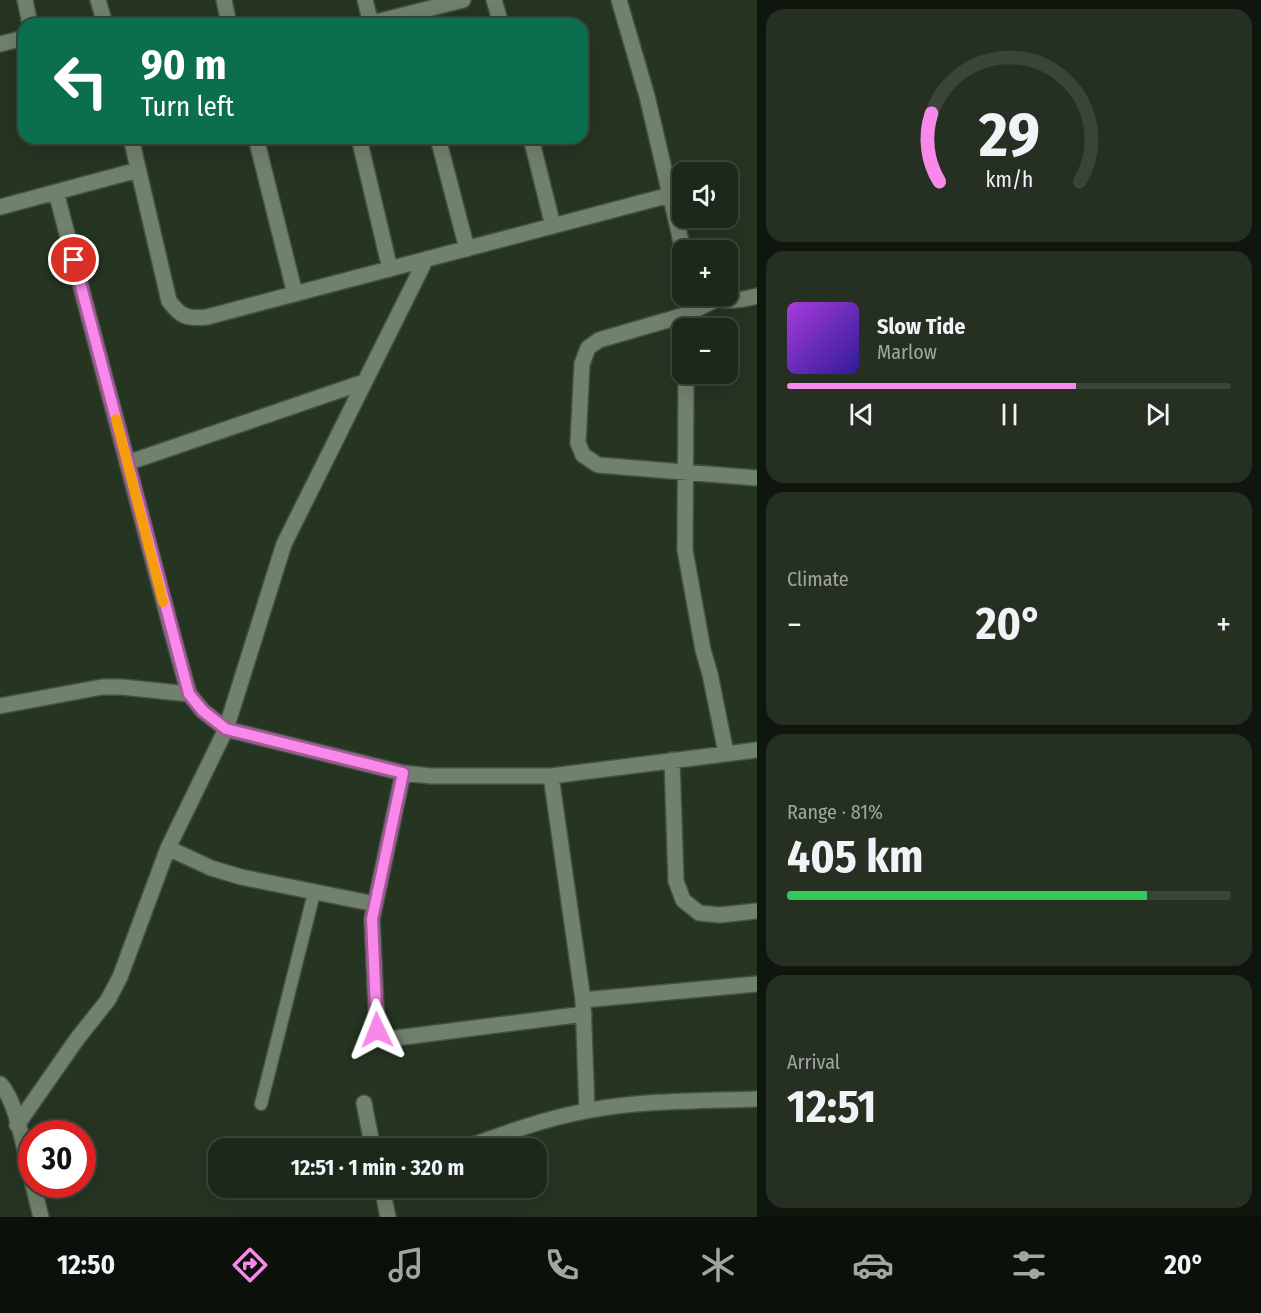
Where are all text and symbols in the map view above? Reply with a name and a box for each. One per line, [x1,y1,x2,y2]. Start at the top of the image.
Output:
text: 90 m [141,40,226,90]
icon: left [42,42,120,120]
text: Turn left [141,91,234,123]
text: 29 [978,98,1039,173]
map controls [672,162,738,384]
button: sound [672,162,738,228]
text: km/h [985,168,1033,194]
pin [48,234,99,285]
button: + [672,240,738,306]
icon: arrive [57,243,90,276]
text: Slow Tide [877,313,965,340]
button: − [672,318,738,384]
text: Marlow [877,340,937,364]
icon: previous [845,398,878,431]
icon: pause [993,398,1026,431]
icon: next [1141,398,1174,431]
text: Climate [787,567,849,591]
text: 20° [976,597,1042,651]
text: − [787,605,802,645]
text: + [1216,605,1231,645]
text: Range · 81% [787,800,883,824]
text: 405 km [787,830,923,884]
position arrow [345,998,409,1062]
text: Arrival [787,1050,840,1074]
text: 12:51 [787,1080,876,1134]
speed limit sign: 30 [18,1120,96,1198]
text: 12:51 · 1 min · 320 m [291,1154,464,1181]
icon: directions [229,1244,271,1286]
icon: music [385,1244,427,1286]
icon: phone [541,1244,583,1286]
icon: climate [697,1244,739,1286]
icon: car [852,1244,894,1286]
icon: filters [1008,1244,1050,1286]
text: 12:50 [57,1249,115,1281]
text: 20° [1164,1249,1204,1281]

